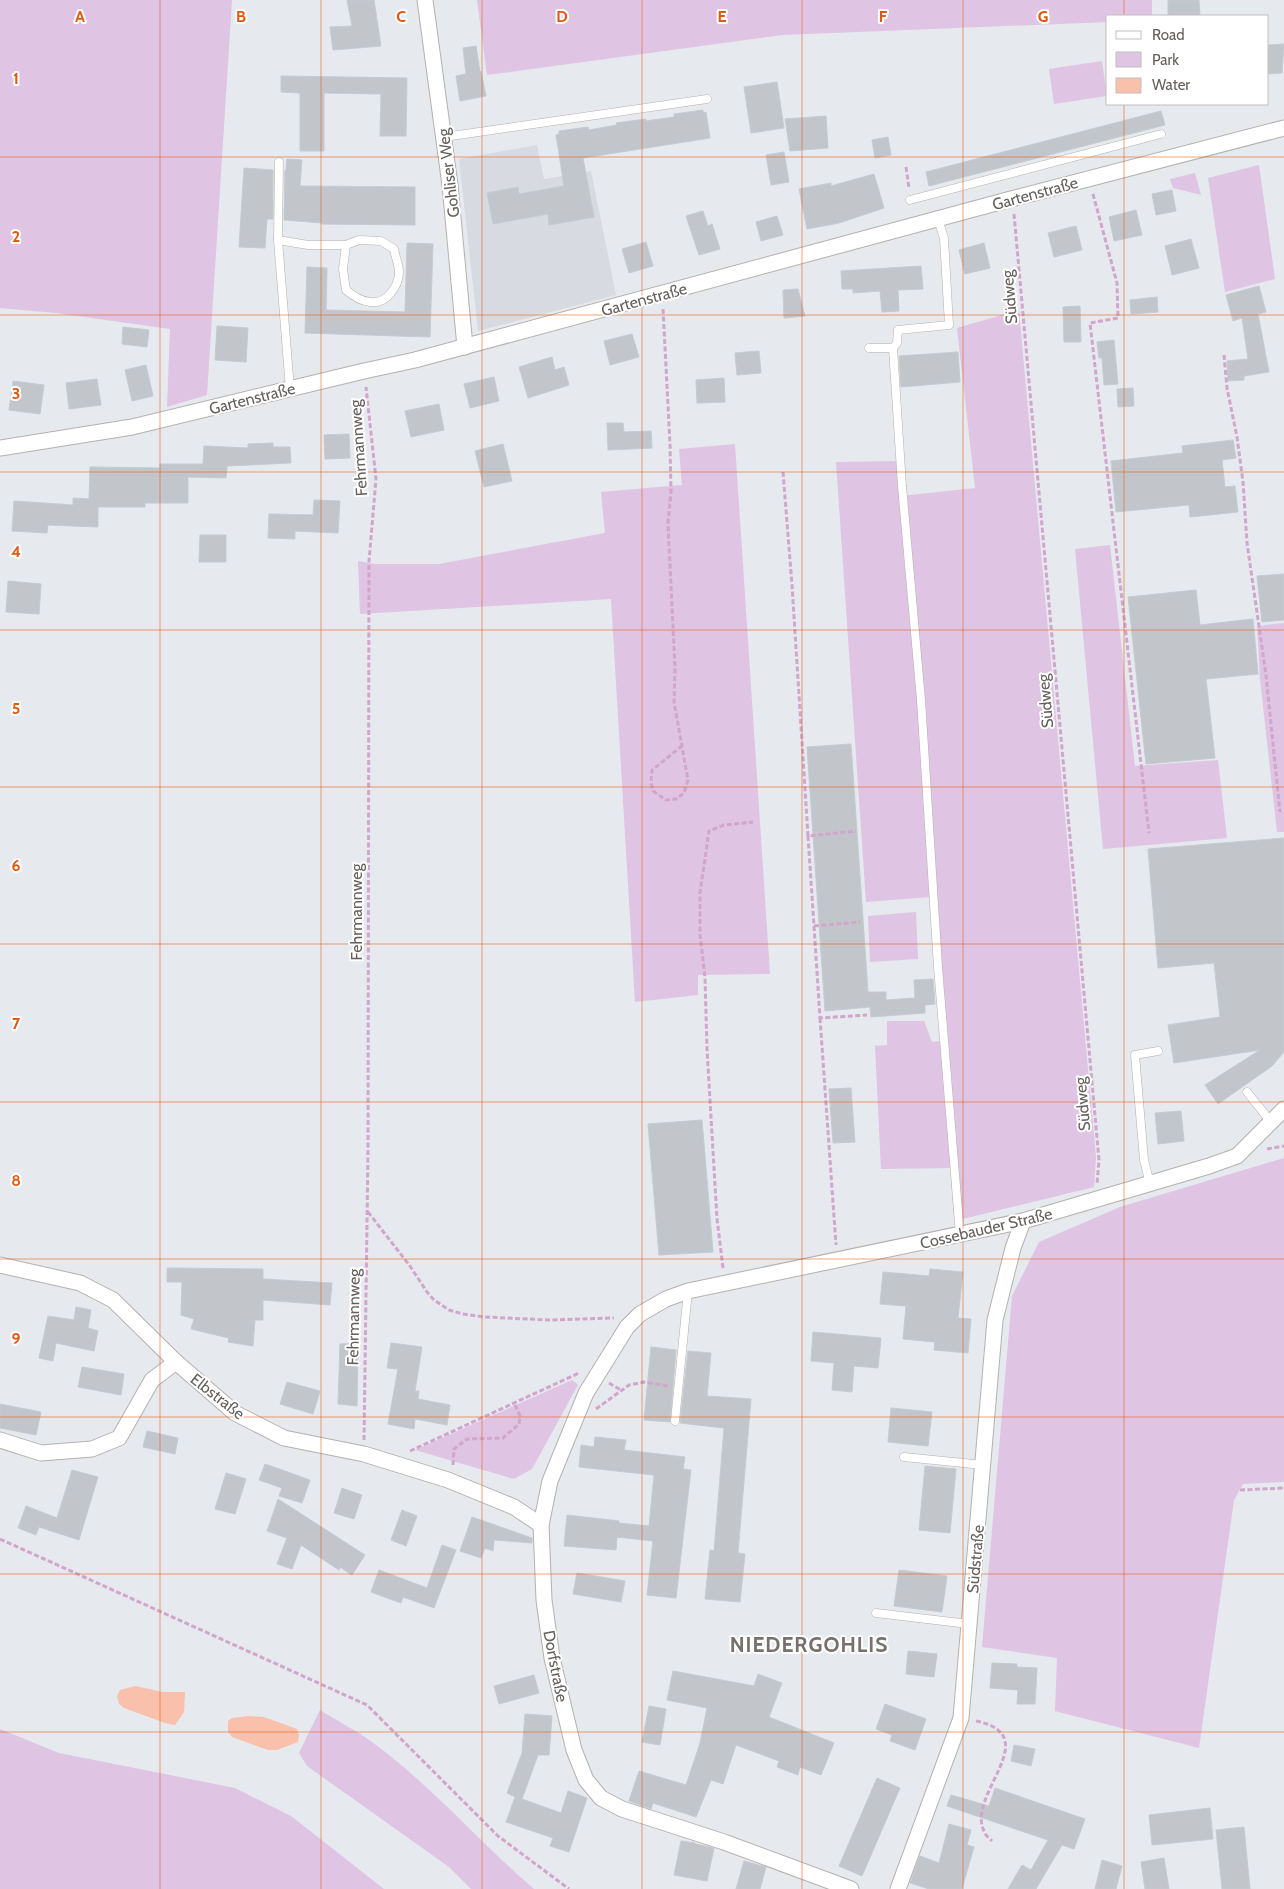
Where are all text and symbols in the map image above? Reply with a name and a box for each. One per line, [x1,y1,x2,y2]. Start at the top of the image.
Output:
text: A [75,7,85,26]
text: B [236,7,246,26]
text: C [396,7,406,26]
text: D [556,7,568,26]
text: E [717,7,727,26]
text: F [879,7,888,26]
text: G [1038,7,1048,26]
legend [1106,15,1269,105]
text: Road [1152,26,1185,44]
text: Park [1152,51,1179,69]
text: 1 [13,69,19,88]
text: Water [1152,76,1190,94]
street label: Gohliser Weg [433,126,463,218]
street label: Gartenstraße [990,173,1080,214]
text: 2 [12,227,20,246]
street label: Südweg [998,268,1021,325]
street label: Gartenstraße [599,279,689,320]
street label: Gartenstraße [207,379,297,418]
text: 3 [12,384,20,403]
street label: Fehrmannweg [346,398,371,497]
text: 4 [11,542,21,561]
street label: Südweg [1034,672,1057,729]
text: 5 [12,699,20,718]
text: 6 [12,856,21,875]
street label: Fehrmannweg [347,863,366,960]
text: 7 [12,1014,21,1033]
street label: Südweg [1071,1075,1094,1132]
text: 8 [11,1171,21,1190]
street label: Cossebauder Straße [918,1204,1054,1253]
street label: Fehrmannweg [343,1267,364,1366]
text: 9 [12,1329,21,1348]
street label: Elbstraße [187,1369,249,1423]
street label: Südstraße [963,1524,988,1594]
street label: Dorfstraße [539,1629,572,1704]
district label: NIEDERGOHLIS [730,1632,888,1657]

